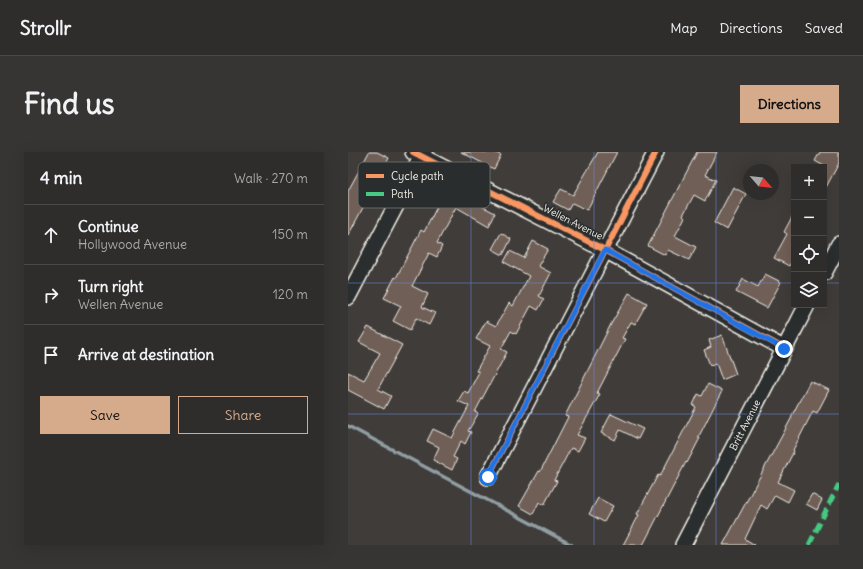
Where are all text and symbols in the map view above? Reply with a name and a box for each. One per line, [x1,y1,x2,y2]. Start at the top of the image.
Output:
text: Strollr [20,16,71,40]
text: Map [670,19,697,37]
text: Directions [719,19,783,37]
text: Saved [805,19,843,37]
button: Directions [740,85,839,123]
text: Find us [24,86,115,122]
legend [358,162,490,208]
north arrow [743,164,779,200]
map controls [791,164,827,308]
button: + [791,164,827,200]
text: 4 min [40,167,82,189]
text: Cycle path [391,169,444,183]
text: Walk · 270 m [234,170,308,187]
text: Path [391,187,414,201]
button: − [791,200,827,236]
street label: Wellen Avenue [541,201,605,243]
text: Continue [78,217,139,236]
icon: ahead [40,224,62,246]
text: 150 m [272,226,308,243]
text: Hollywood Avenue [78,236,187,253]
button: locate [791,236,827,272]
button: layers [791,272,827,308]
text: Turn right [78,277,143,296]
icon: right [40,284,62,306]
text: 120 m [273,286,308,303]
text: Wellen Avenue [78,296,163,313]
route end [775,340,793,358]
icon: arrive [40,344,62,366]
text: Arrive at destination [78,345,214,364]
button: Save [40,396,170,434]
button: Share [178,396,308,434]
street label: Britt Avenue [727,397,763,453]
route start [479,468,497,486]

